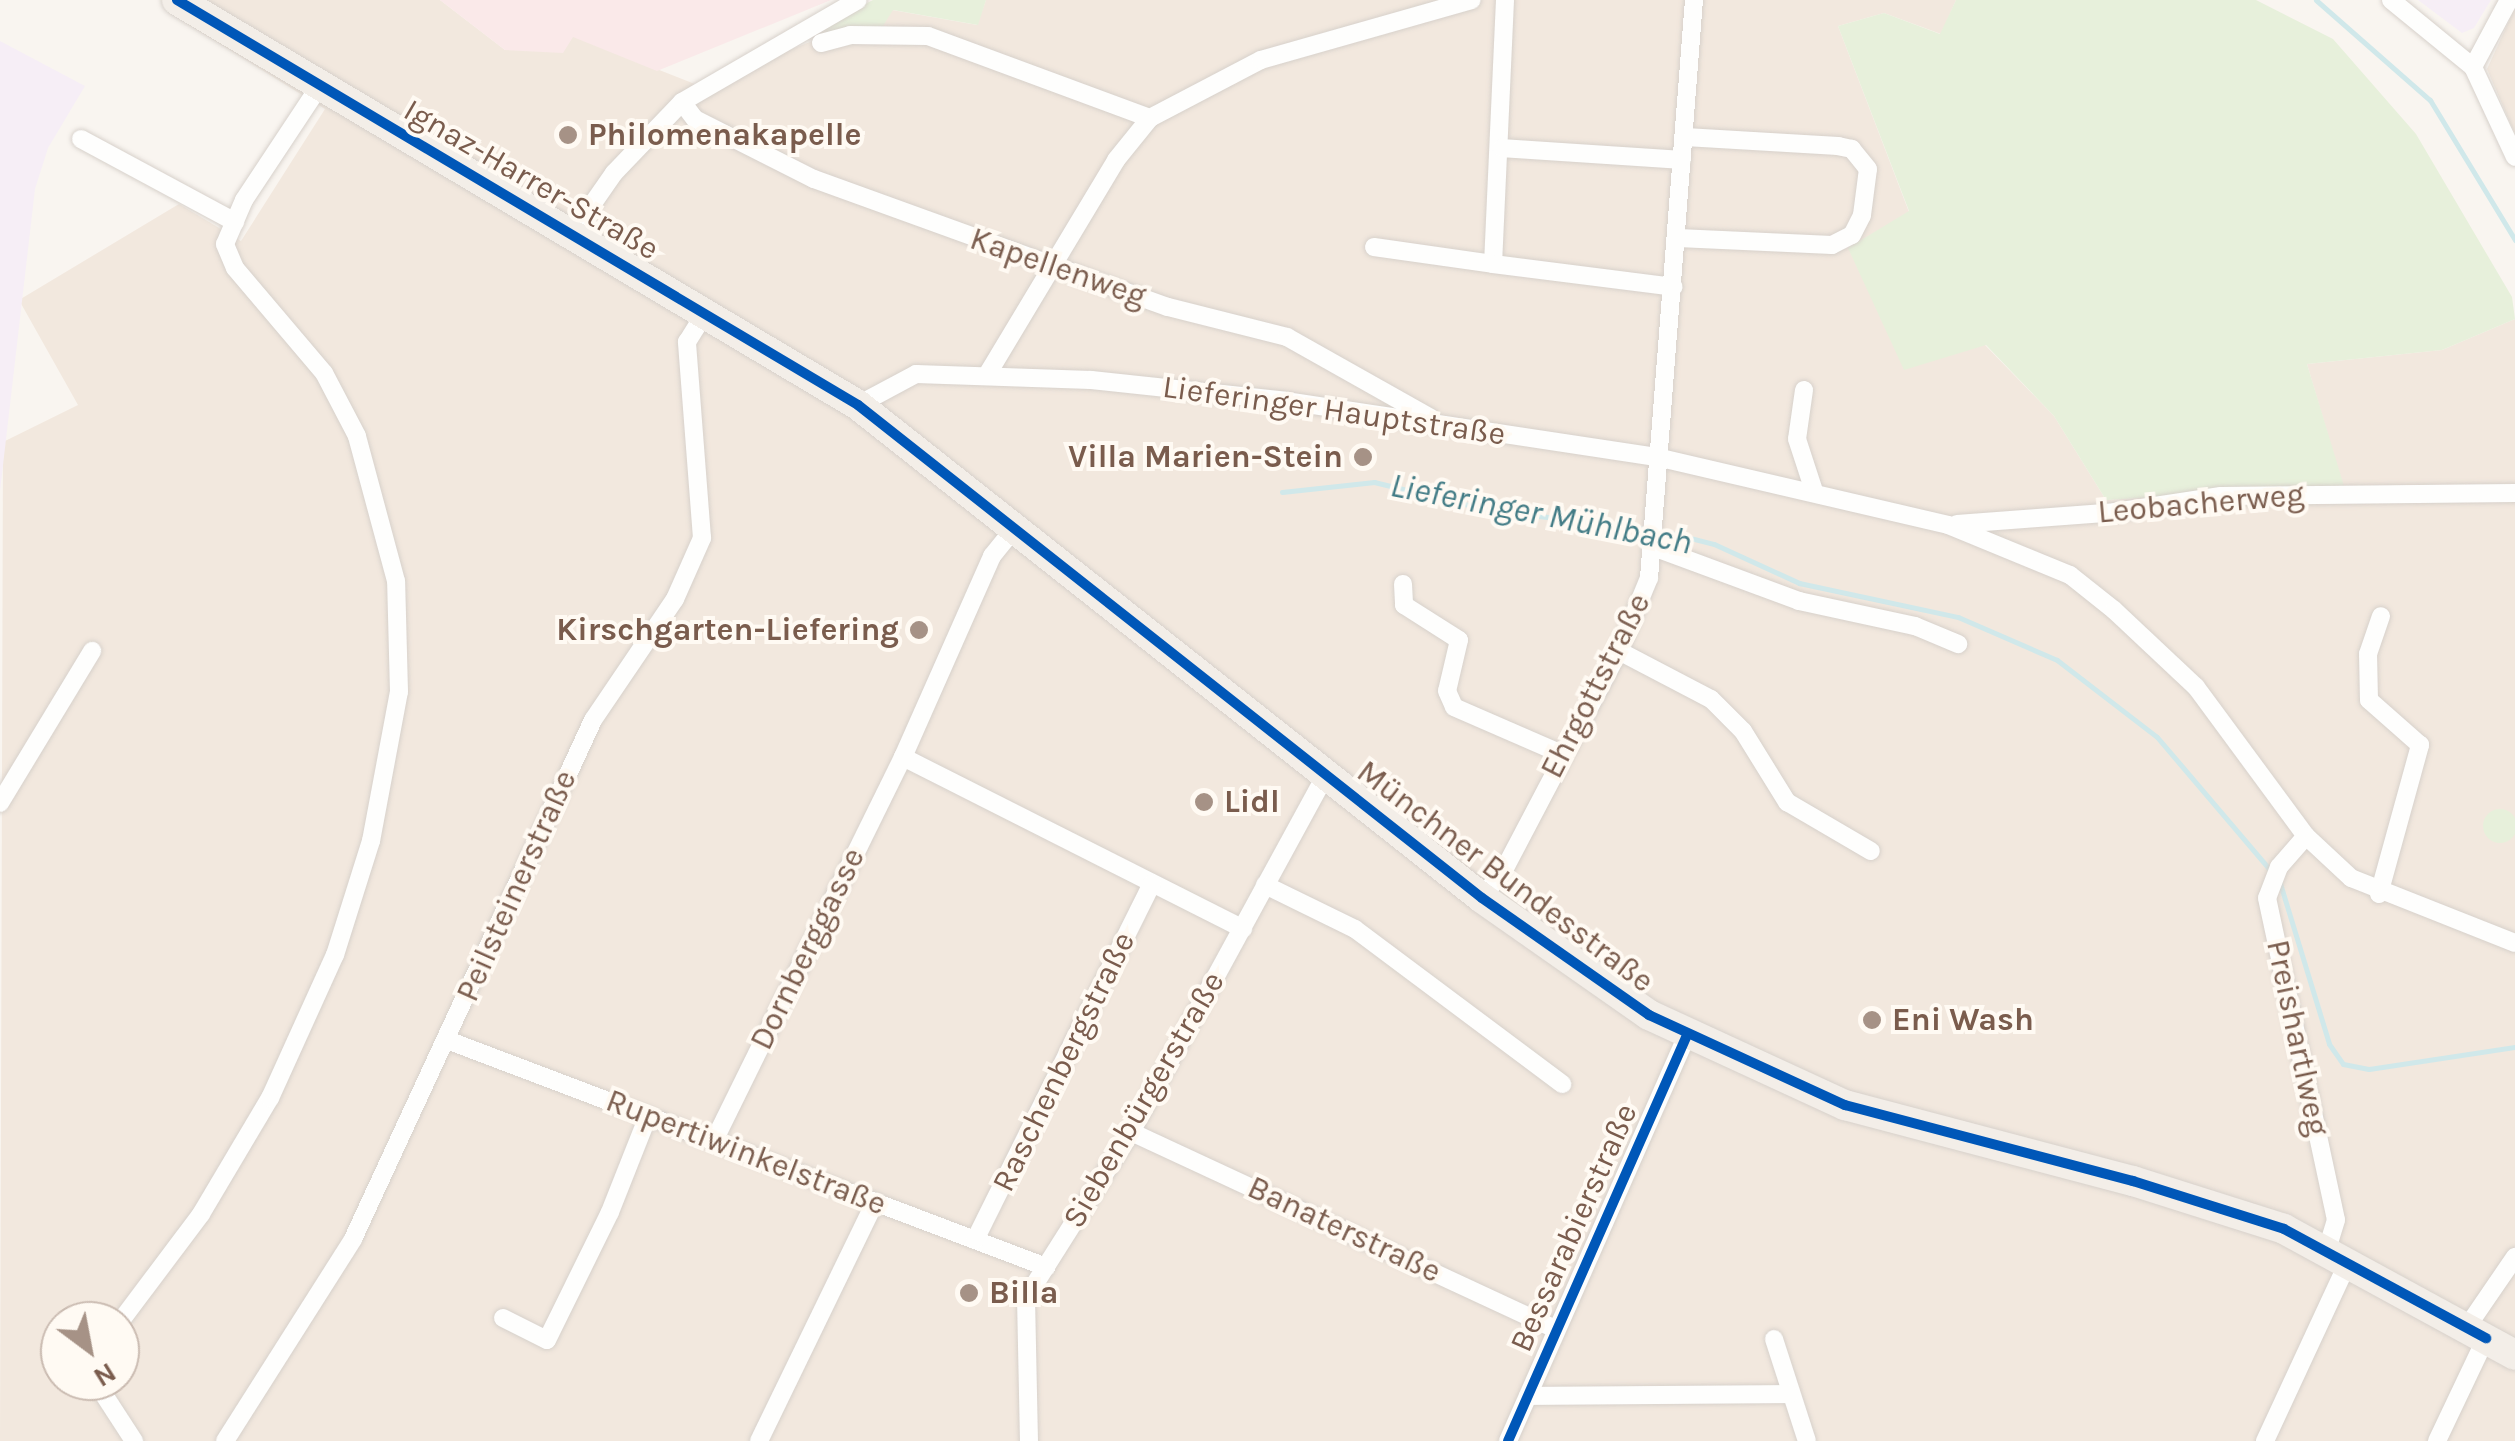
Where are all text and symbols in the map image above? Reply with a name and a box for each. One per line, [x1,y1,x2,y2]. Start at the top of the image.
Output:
street label: Ignaz-Harrer-Straße [397,91,665,269]
place label: Philomenakapelle [588,116,861,154]
marker: Philomenakapelle [557,124,579,146]
street label: Kapellenweg [965,220,1151,316]
street label: Lieferinger Hauptstraße [1160,368,1508,454]
place label: Villa Marien-Stein [1068,438,1343,476]
marker: Villa Marien-Stein [1352,446,1374,468]
water label: Lieferinger Mühlbach [1387,464,1695,564]
street label: Leobacherweg [2096,476,2306,532]
street label: Ehrgottstraße [1533,587,1659,785]
place label: Kirschgarten-Liefering [556,611,899,649]
marker: Kirschgarten-Liefering [908,619,930,641]
street label: Münchner Bundesstraße [1349,753,1661,1001]
street label: Peilsteinerstraße [449,765,585,1007]
place label: Lidl [1224,783,1280,821]
marker: Lidl [1193,791,1215,813]
street label: Dornberggasse [743,842,873,1056]
street label: Raschenbergstraße [984,926,1144,1198]
street label: Preishartlweg [2258,937,2336,1139]
street label: Siebenbürgerstraße [1055,965,1233,1235]
place label: Eni Wash [1892,1001,2034,1039]
marker: Eni Wash [1861,1009,1883,1031]
street label: Rupertiwinkelstraße [601,1082,891,1224]
street label: Bessarabierstraße [1502,1098,1646,1358]
street label: Banaterstraße [1241,1169,1447,1291]
place label: Billa [989,1274,1058,1312]
marker: Billa [958,1282,980,1304]
north arrow [40,1301,140,1401]
text: N [88,1356,122,1394]

